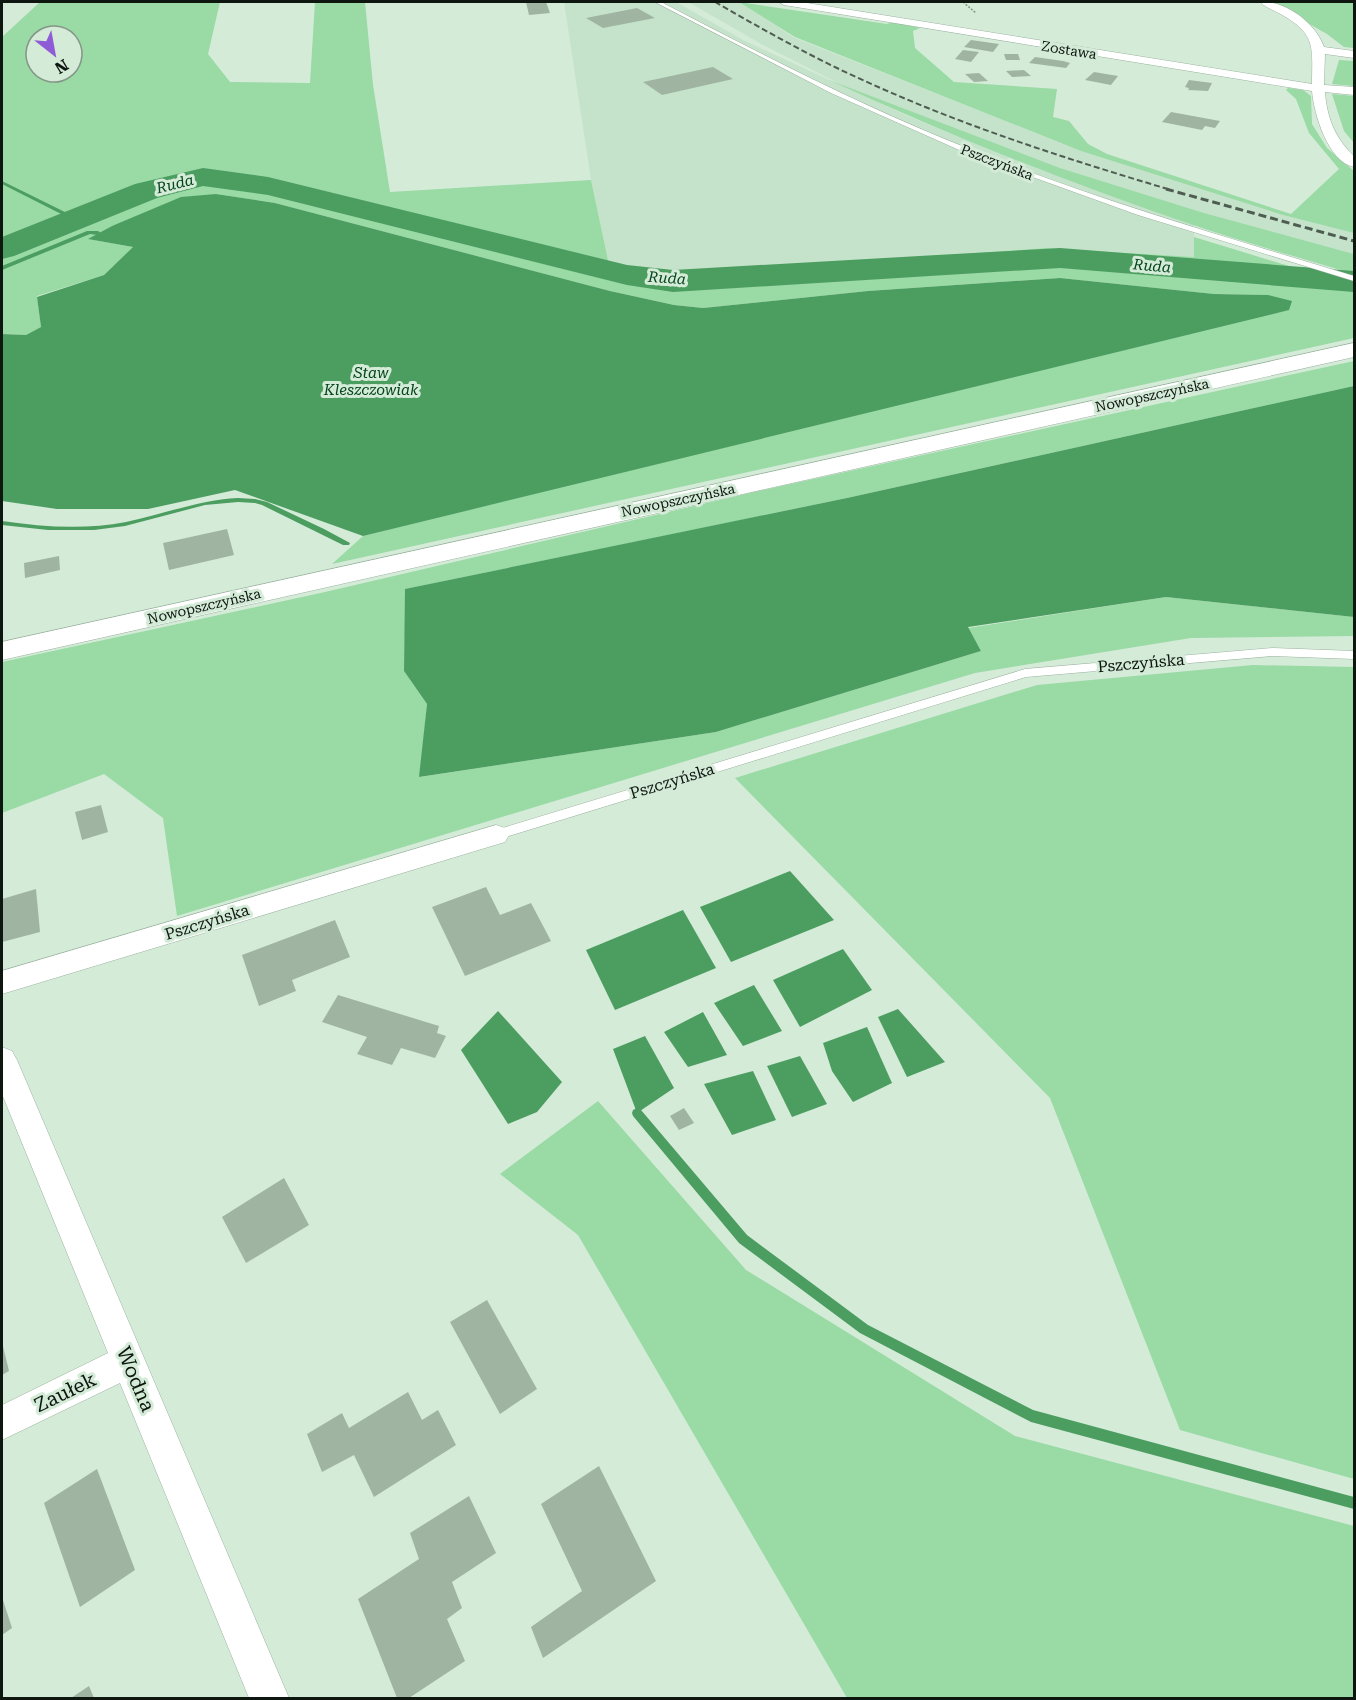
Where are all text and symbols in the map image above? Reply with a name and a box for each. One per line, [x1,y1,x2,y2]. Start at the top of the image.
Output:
north arrow [24,24,84,84]
street label: Zostawa [1040,38,1098,62]
text: N [51,55,72,78]
street label: Pszczyńska [958,141,1036,183]
water label: Ruda [153,171,196,198]
water label: Ruda [1131,255,1172,277]
water label: Ruda [646,268,687,288]
water label: Staw Kleszczowiak [323,364,419,399]
street label: Nowopszczyńska [1094,375,1211,415]
street label: Nowopszczyńska [620,480,737,520]
street label: Nowopszczyńska [146,585,263,627]
street label: Pszczyńska [1097,650,1186,676]
street label: Pszczyńska [627,759,717,803]
street label: Pszczyńska [162,900,252,944]
street label: Wodna [112,1343,160,1415]
street label: Zaułek [30,1367,100,1417]

